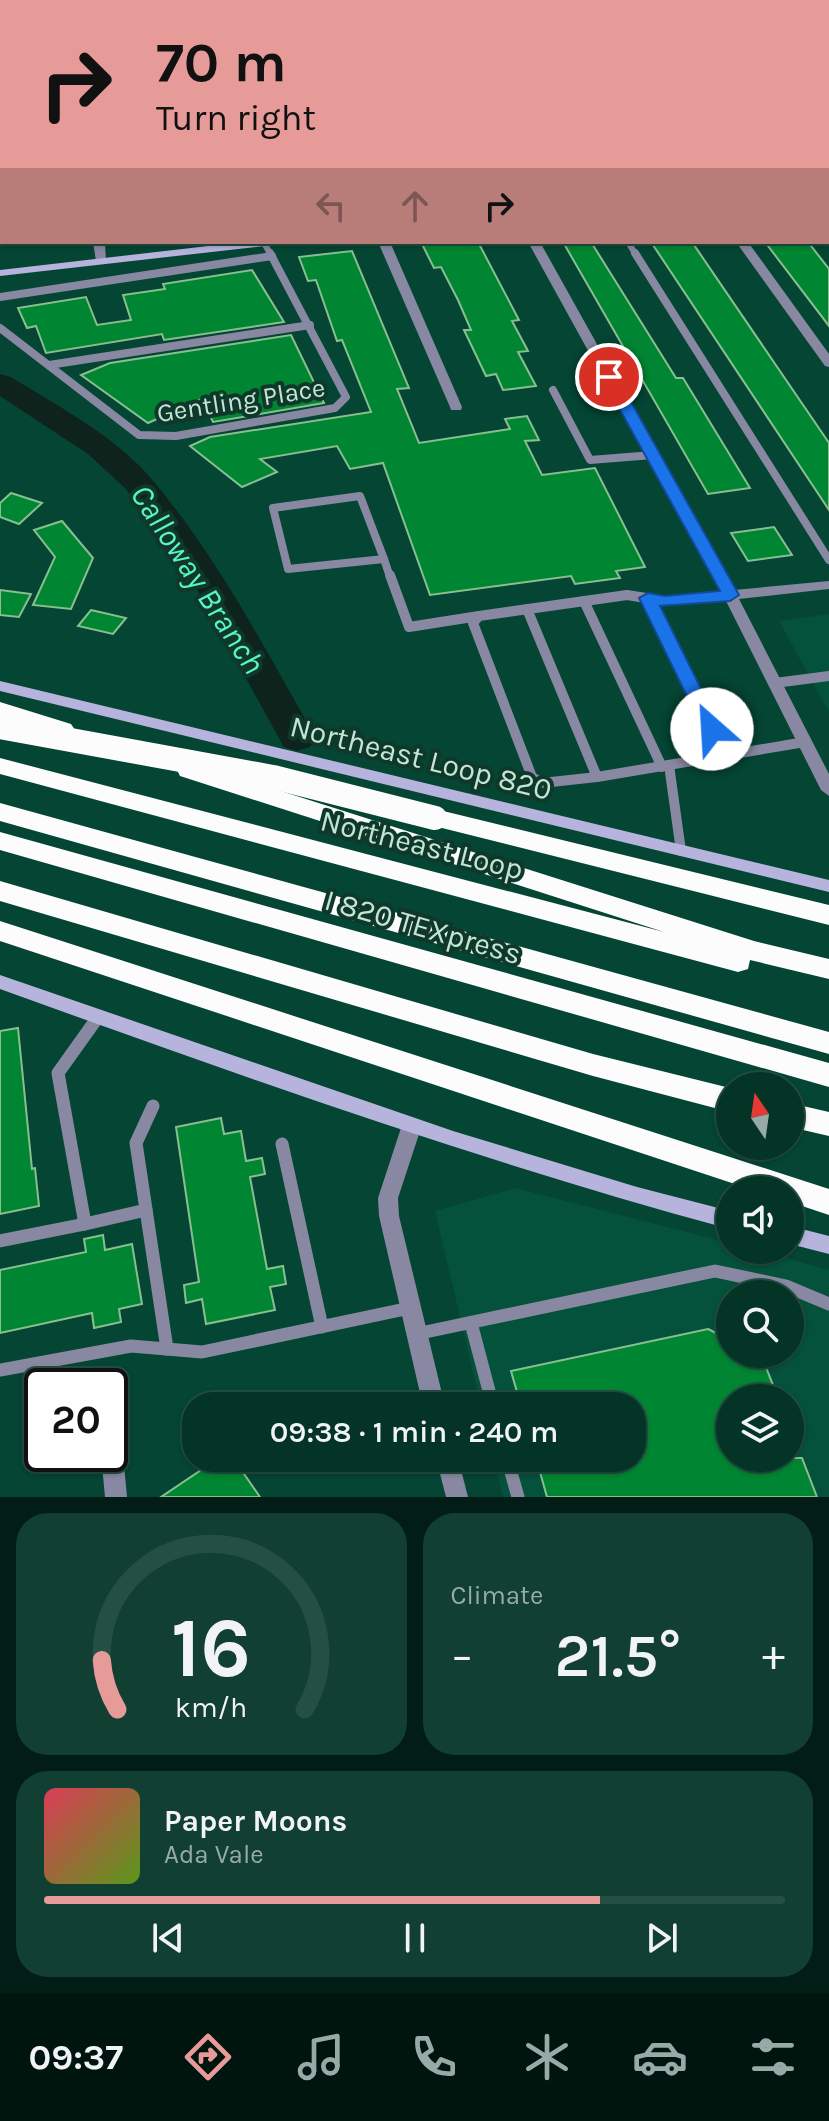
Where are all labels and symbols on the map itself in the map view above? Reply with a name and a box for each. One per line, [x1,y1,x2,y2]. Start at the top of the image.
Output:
pin [575,343,643,411]
street label: Gentling Place [155,372,327,429]
water label: Calloway Branch [123,478,272,681]
position arrow [670,687,754,771]
street label: Northeast Loop 820 [286,708,556,808]
street label: Northeast Loop [317,802,527,888]
street label: I 820 TEXpress [321,882,525,972]
north arrow [716,1072,804,1160]
speed limit sign: 20 [24,1368,128,1472]

